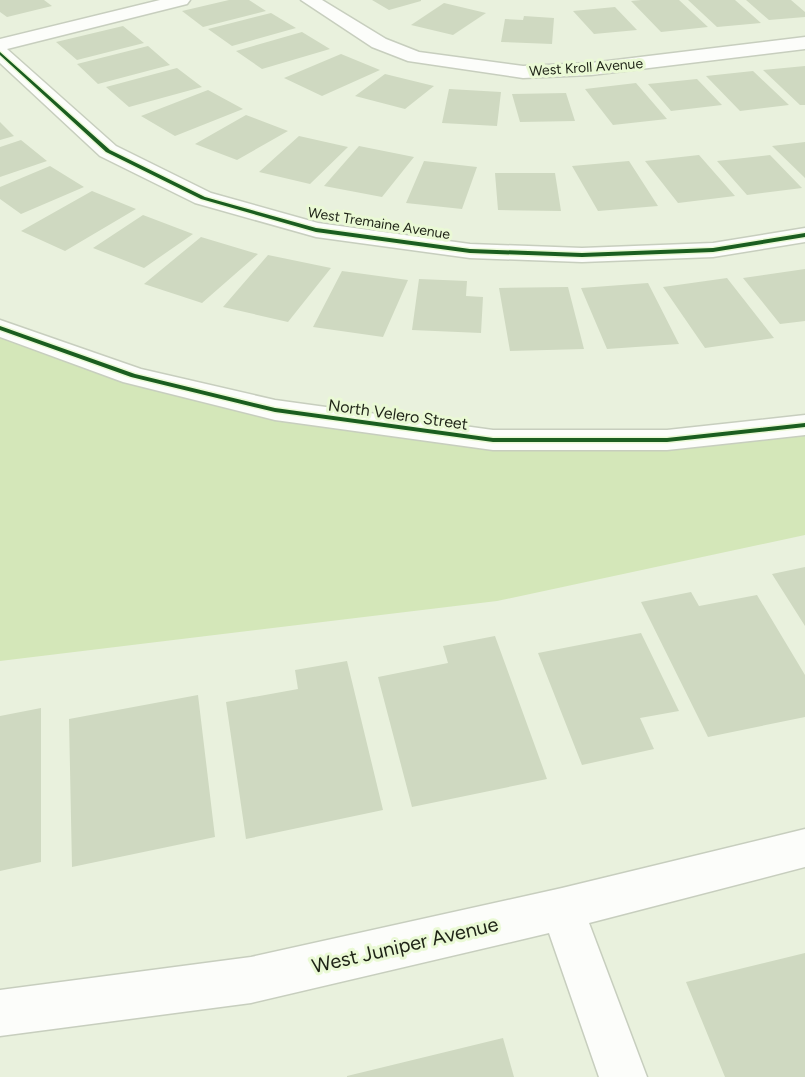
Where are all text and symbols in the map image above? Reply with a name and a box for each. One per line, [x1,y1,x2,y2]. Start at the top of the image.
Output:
street label: West Kroll Avenue [529,55,644,80]
street label: West Tremaine Avenue [307,204,452,243]
street label: North Velero Street [327,395,469,434]
street label: West Juniper Avenue [310,912,501,978]

